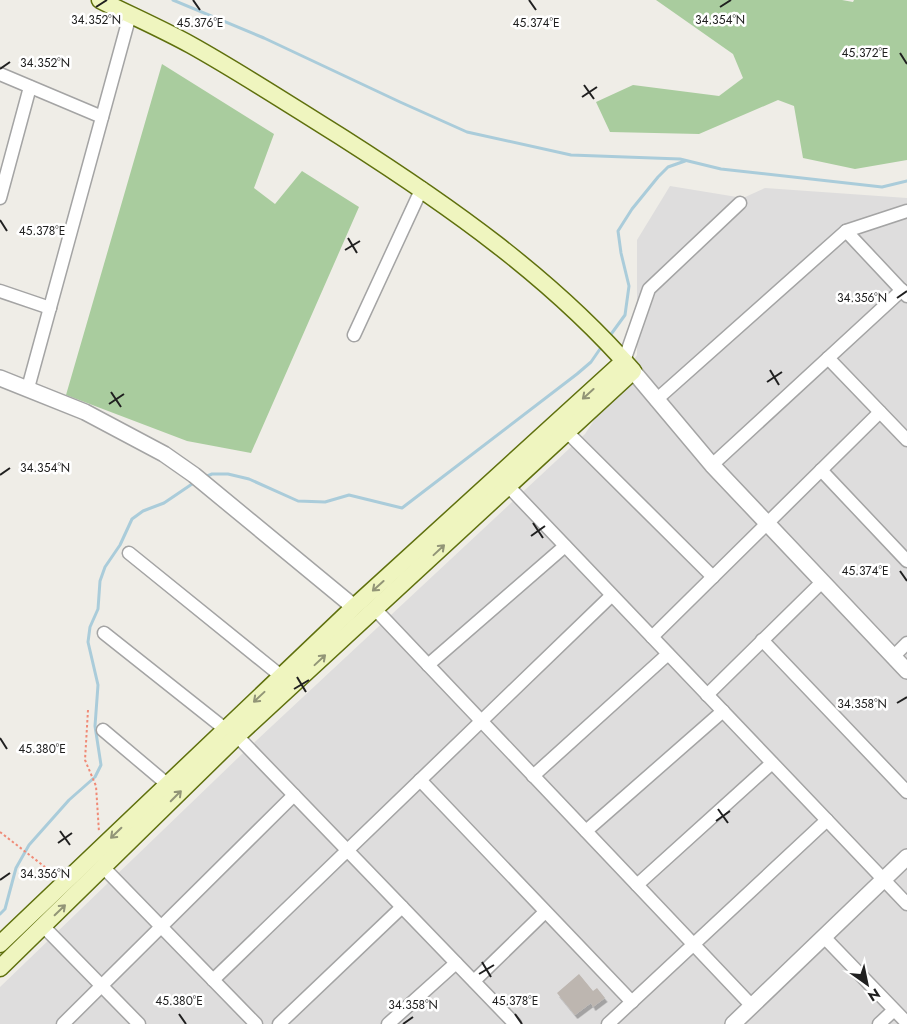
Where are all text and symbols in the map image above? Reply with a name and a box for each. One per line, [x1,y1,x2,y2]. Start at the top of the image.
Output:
text: 34.352°N [71,11,121,29]
text: 34.354°N [695,11,745,29]
text: 45.376°E [177,14,223,32]
text: 45.374°E [513,14,559,32]
text: 45.372°E [842,44,888,62]
text: 34.352°N [20,54,70,72]
text: 45.378°E [19,222,65,240]
text: 34.356°N [837,289,887,307]
one-way arrow [582,388,595,399]
text: 34.354°N [20,459,70,477]
one-way arrow [432,544,445,556]
text: 45.374°E [842,562,888,580]
one-way arrow [371,580,384,592]
one-way arrow [313,654,326,666]
one-way arrow [252,691,265,703]
text: 34.358°N [837,695,887,713]
text: 45.380°E [18,740,66,758]
one-way arrow [170,790,183,802]
one-way arrow [110,826,122,838]
text: 34.356°N [20,865,70,883]
one-way arrow [54,904,67,916]
north arrow [842,959,892,1009]
text: N [864,983,884,1006]
text: 45.380°E [155,992,203,1010]
text: 45.378°E [492,992,538,1010]
text: 34.358°N [388,996,438,1014]

